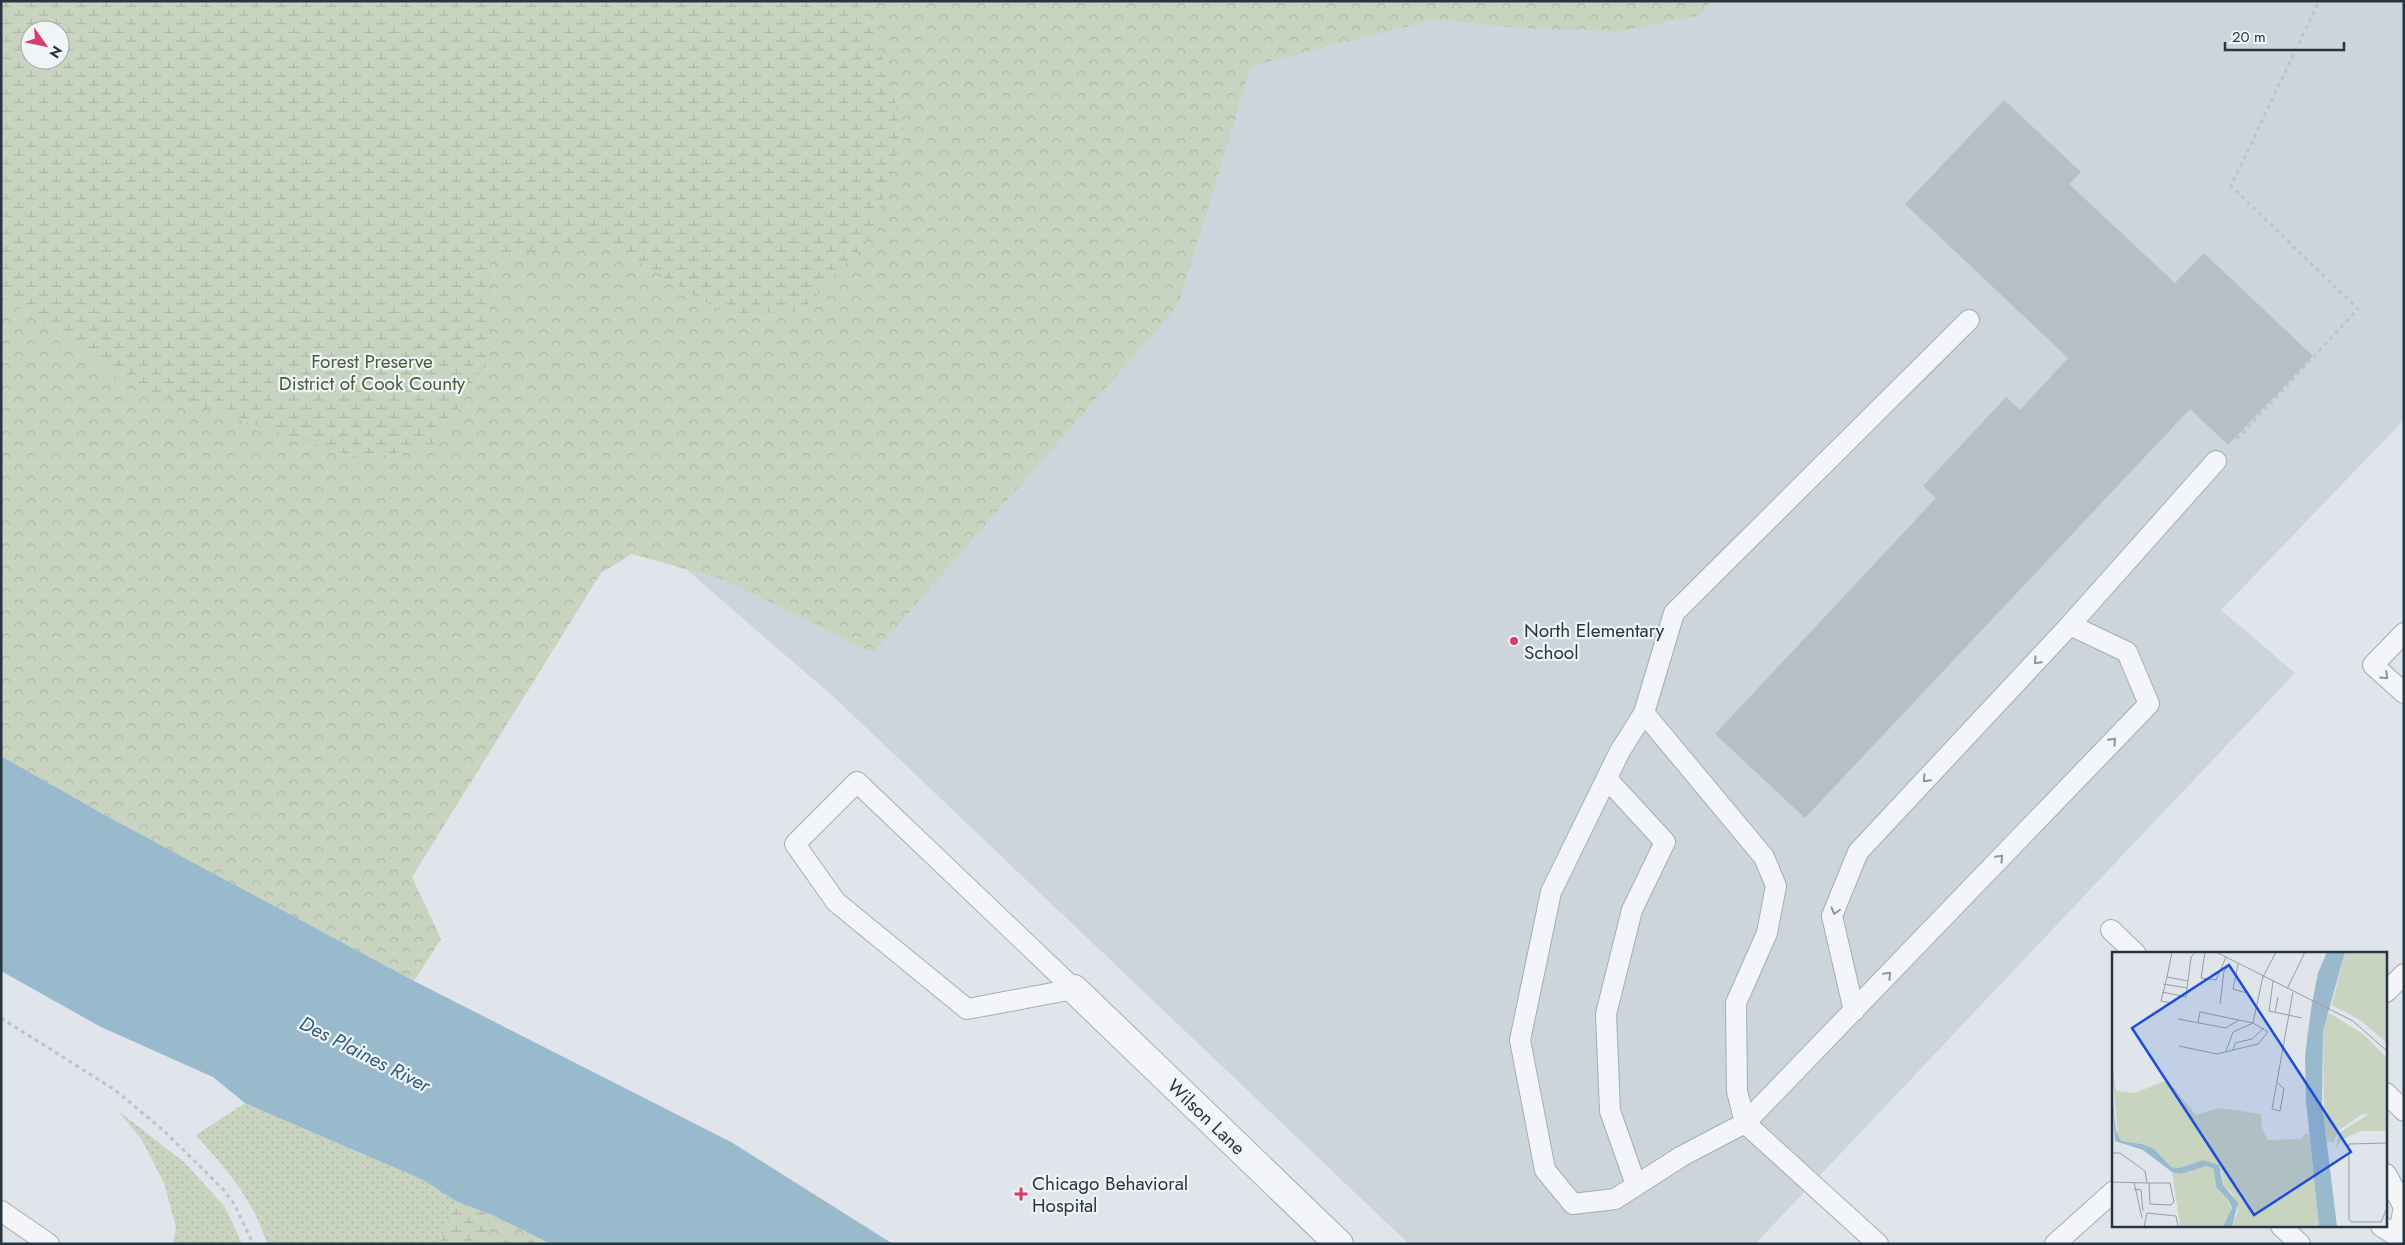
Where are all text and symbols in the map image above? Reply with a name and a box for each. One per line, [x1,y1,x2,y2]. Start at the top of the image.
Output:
north arrow [20,20,70,70]
scale bar [2225,20,2344,52]
text: 20 m [2232,26,2266,48]
text: N [44,42,67,62]
park label: Forest Preserve District of Cook County [279,348,466,397]
place label: North Elementary School [1524,617,1665,666]
marker: North Elementary School [1508,635,1520,647]
one-way arrow [2034,655,2043,664]
one-way arrow [2380,670,2389,679]
one-way arrow [2107,738,2116,747]
one-way arrow [1923,774,1932,783]
one-way arrow [1994,855,2003,864]
one-way arrow [1831,906,1841,914]
inset map [2112,952,2388,1228]
one-way arrow [1882,972,1891,981]
water label: Des Plaines River [294,1009,436,1100]
street label: Wilson Lane [1161,1073,1252,1161]
place label: Chicago Behavioral Hospital [1032,1170,1188,1219]
marker: Chicago Behavioral Hospital [1014,1187,1028,1201]

